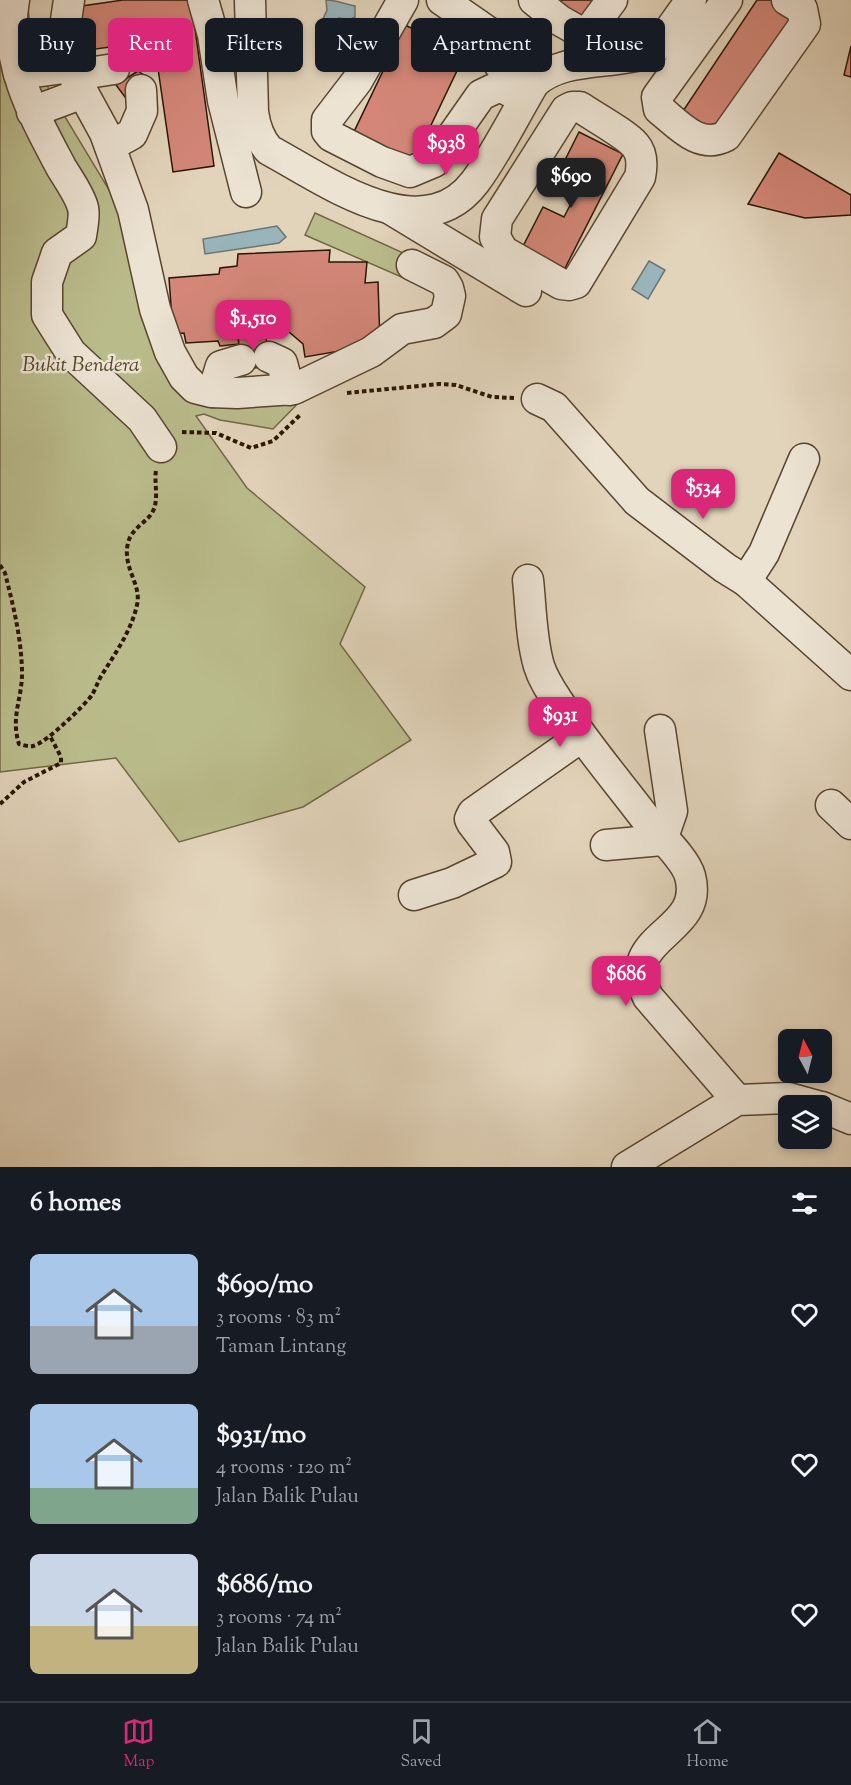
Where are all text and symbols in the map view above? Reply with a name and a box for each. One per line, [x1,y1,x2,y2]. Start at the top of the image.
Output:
chip: Buy [18,18,96,72]
chip: Rent [108,18,193,72]
chip: Filters [205,18,303,72]
chip: New [315,18,399,72]
chip: Apartment [411,18,552,72]
chip: House [564,18,665,72]
pin: $938 [410,125,482,176]
text: $938 [427,130,465,159]
pin: $690 [535,158,607,209]
text: $690 [551,163,591,192]
pin: $1,510 [204,300,302,351]
text: $1,510 [230,305,276,334]
park label: Bukit Bendera [22,351,140,381]
pin: $534 [667,469,739,520]
text: $534 [685,474,721,503]
pin: $931 [524,697,596,748]
text: $931 [542,702,578,731]
pin: $686 [590,956,662,1007]
text: $686 [606,961,646,990]
north arrow [778,1029,832,1083]
map controls [778,1029,832,1149]
button: layers [778,1095,832,1149]
text: 6 homes [30,1185,121,1222]
icon: filters [788,1187,821,1220]
text: $690/mo [216,1267,313,1304]
icon: home [78,1278,150,1350]
icon: heart [788,1298,821,1331]
text: 3 rooms · 83 m² [216,1304,341,1333]
text: Taman Lintang [216,1333,346,1362]
text: $931/mo [216,1417,306,1454]
icon: home [78,1428,150,1500]
icon: heart [788,1448,821,1481]
text: 4 rooms · 120 m² [216,1454,352,1483]
text: Jalan Balik Pulau [216,1483,359,1512]
text: $686/mo [216,1567,313,1604]
icon: home [78,1578,150,1650]
icon: heart [788,1598,821,1631]
text: 3 rooms · 74 m² [216,1604,342,1633]
text: Jalan Balik Pulau [216,1633,359,1662]
tab: Map [122,1715,155,1774]
tab: Saved [400,1715,442,1774]
tab: Home [687,1715,728,1774]

